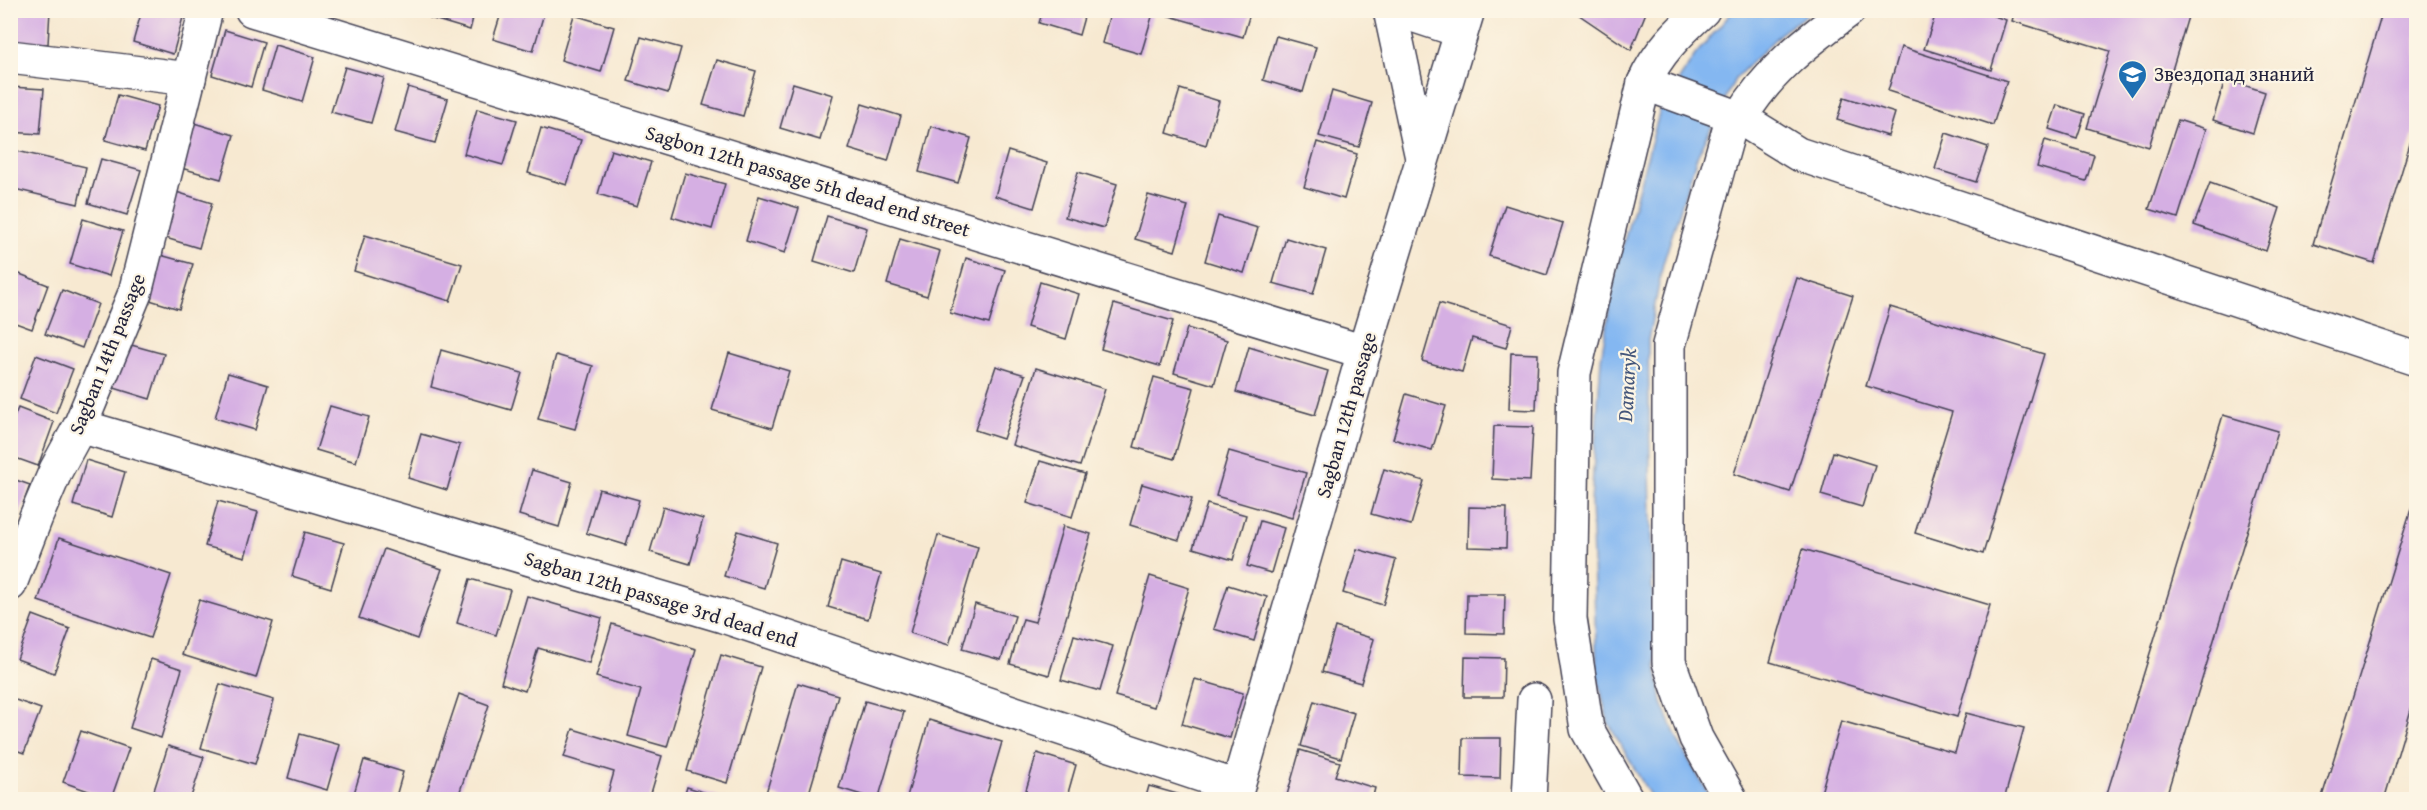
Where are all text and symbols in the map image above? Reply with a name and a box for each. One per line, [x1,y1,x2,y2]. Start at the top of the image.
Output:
school or university icon: Звездопад знаний [2117,58,2149,100]
place label: Звездопад знаний [2154,59,2315,88]
street label: Sagbon 12th passage 5th dead end street [642,117,974,244]
street label: Sagban 14th passage [61,269,152,439]
street label: Sagban 12th passage [1308,328,1383,501]
water label: Damaryk [1609,347,1644,424]
street label: Sagban 12th passage 3rd dead end [521,543,802,654]

